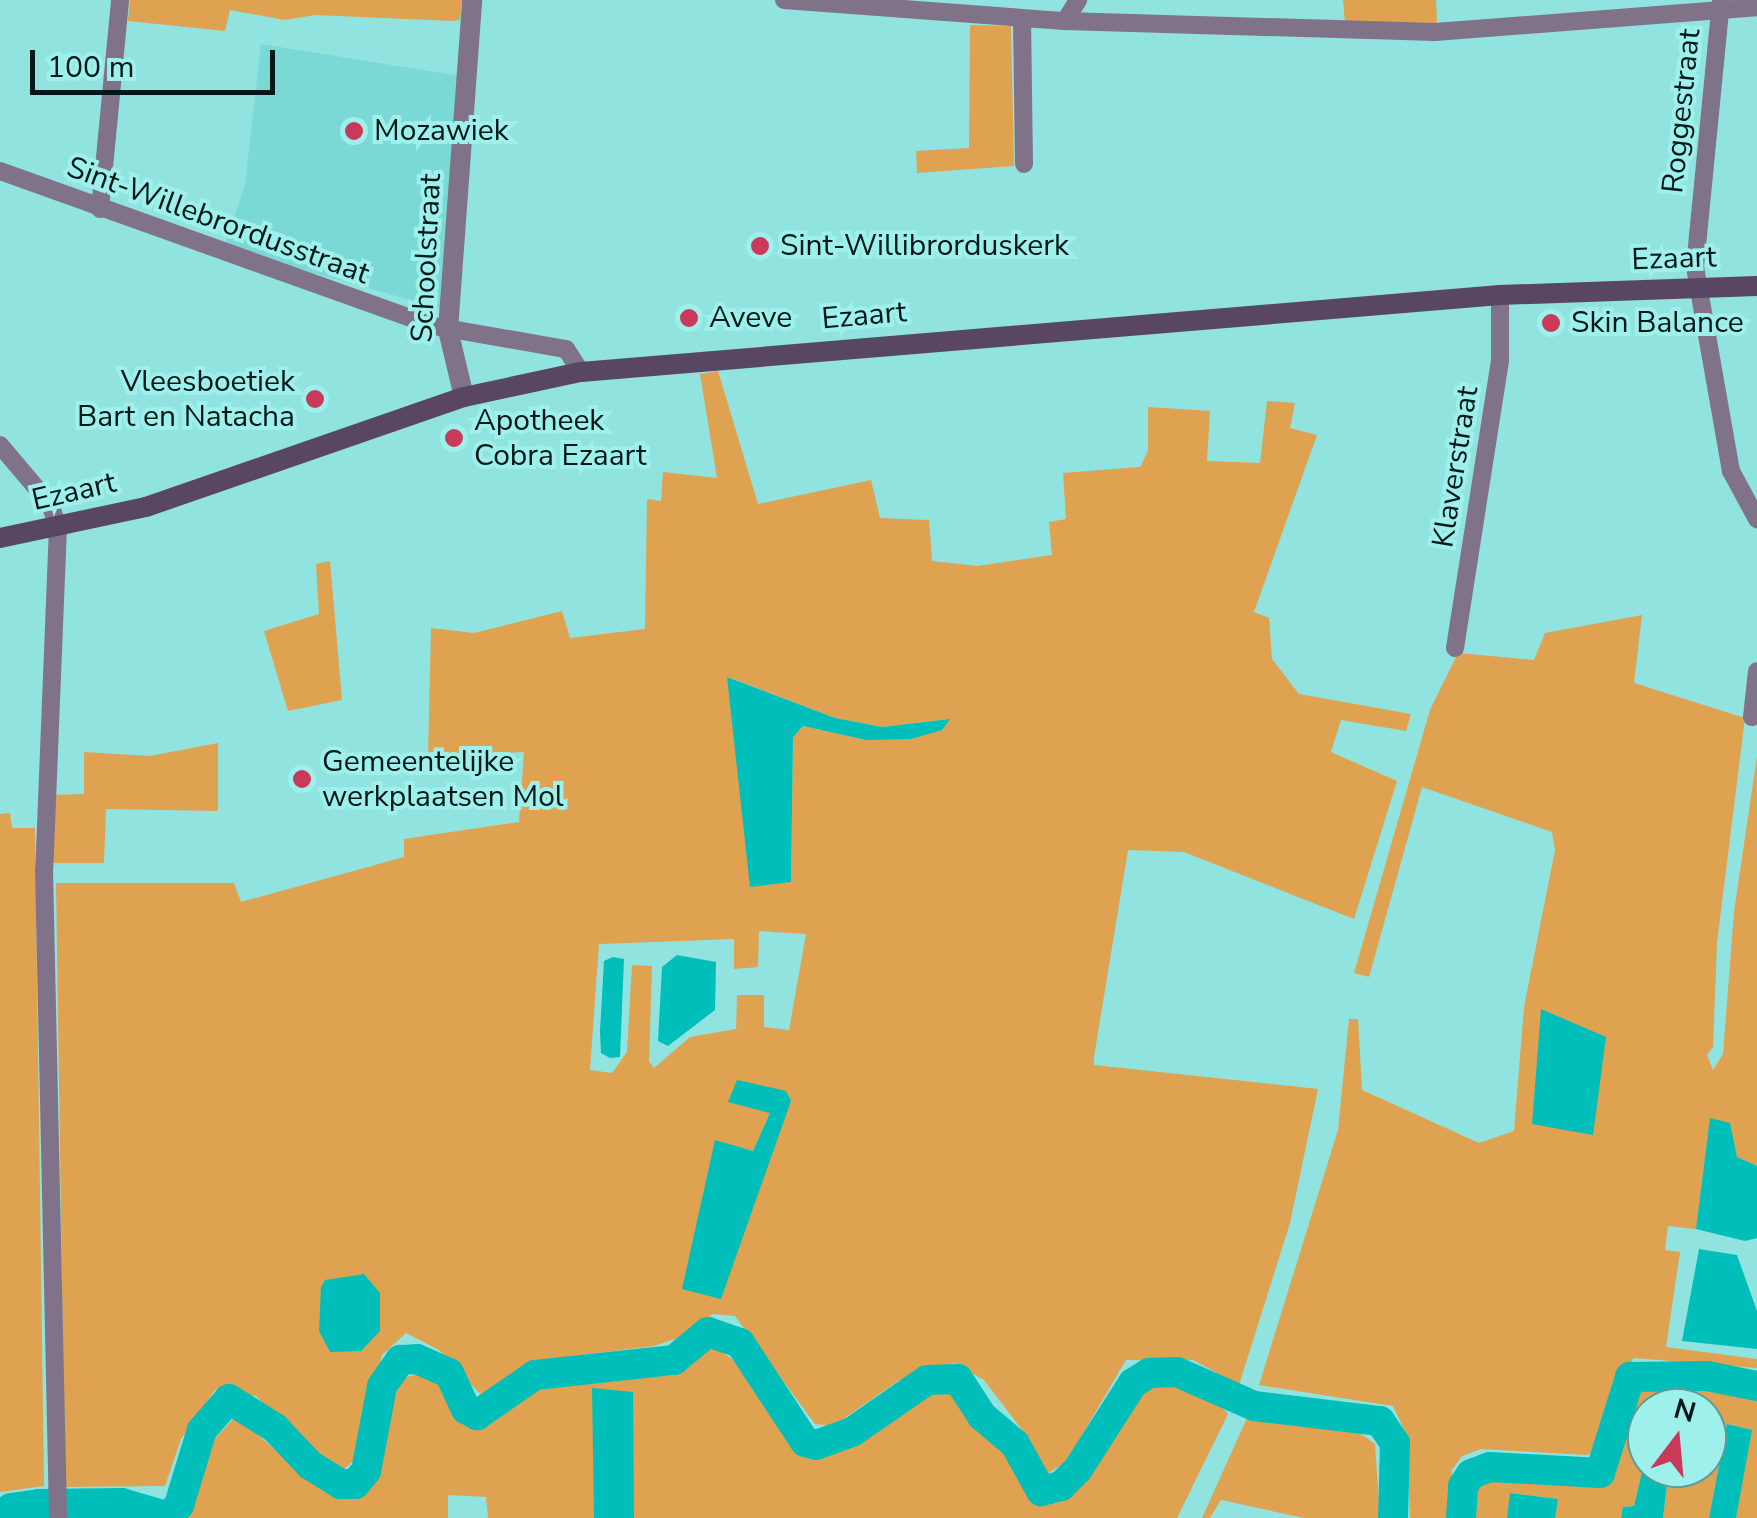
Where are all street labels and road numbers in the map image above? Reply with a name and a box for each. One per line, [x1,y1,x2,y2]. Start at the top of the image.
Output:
street label: Roggestraat [1655,27,1709,195]
street label: Sint-Willebrordusstraat [62,150,374,292]
street label: Schoolstraat [405,173,449,343]
street label: Ezaart [1631,240,1717,278]
street label: Ezaart [820,294,908,338]
street label: Klaverstraat [1425,384,1487,550]
street label: Ezaart [29,465,119,519]

